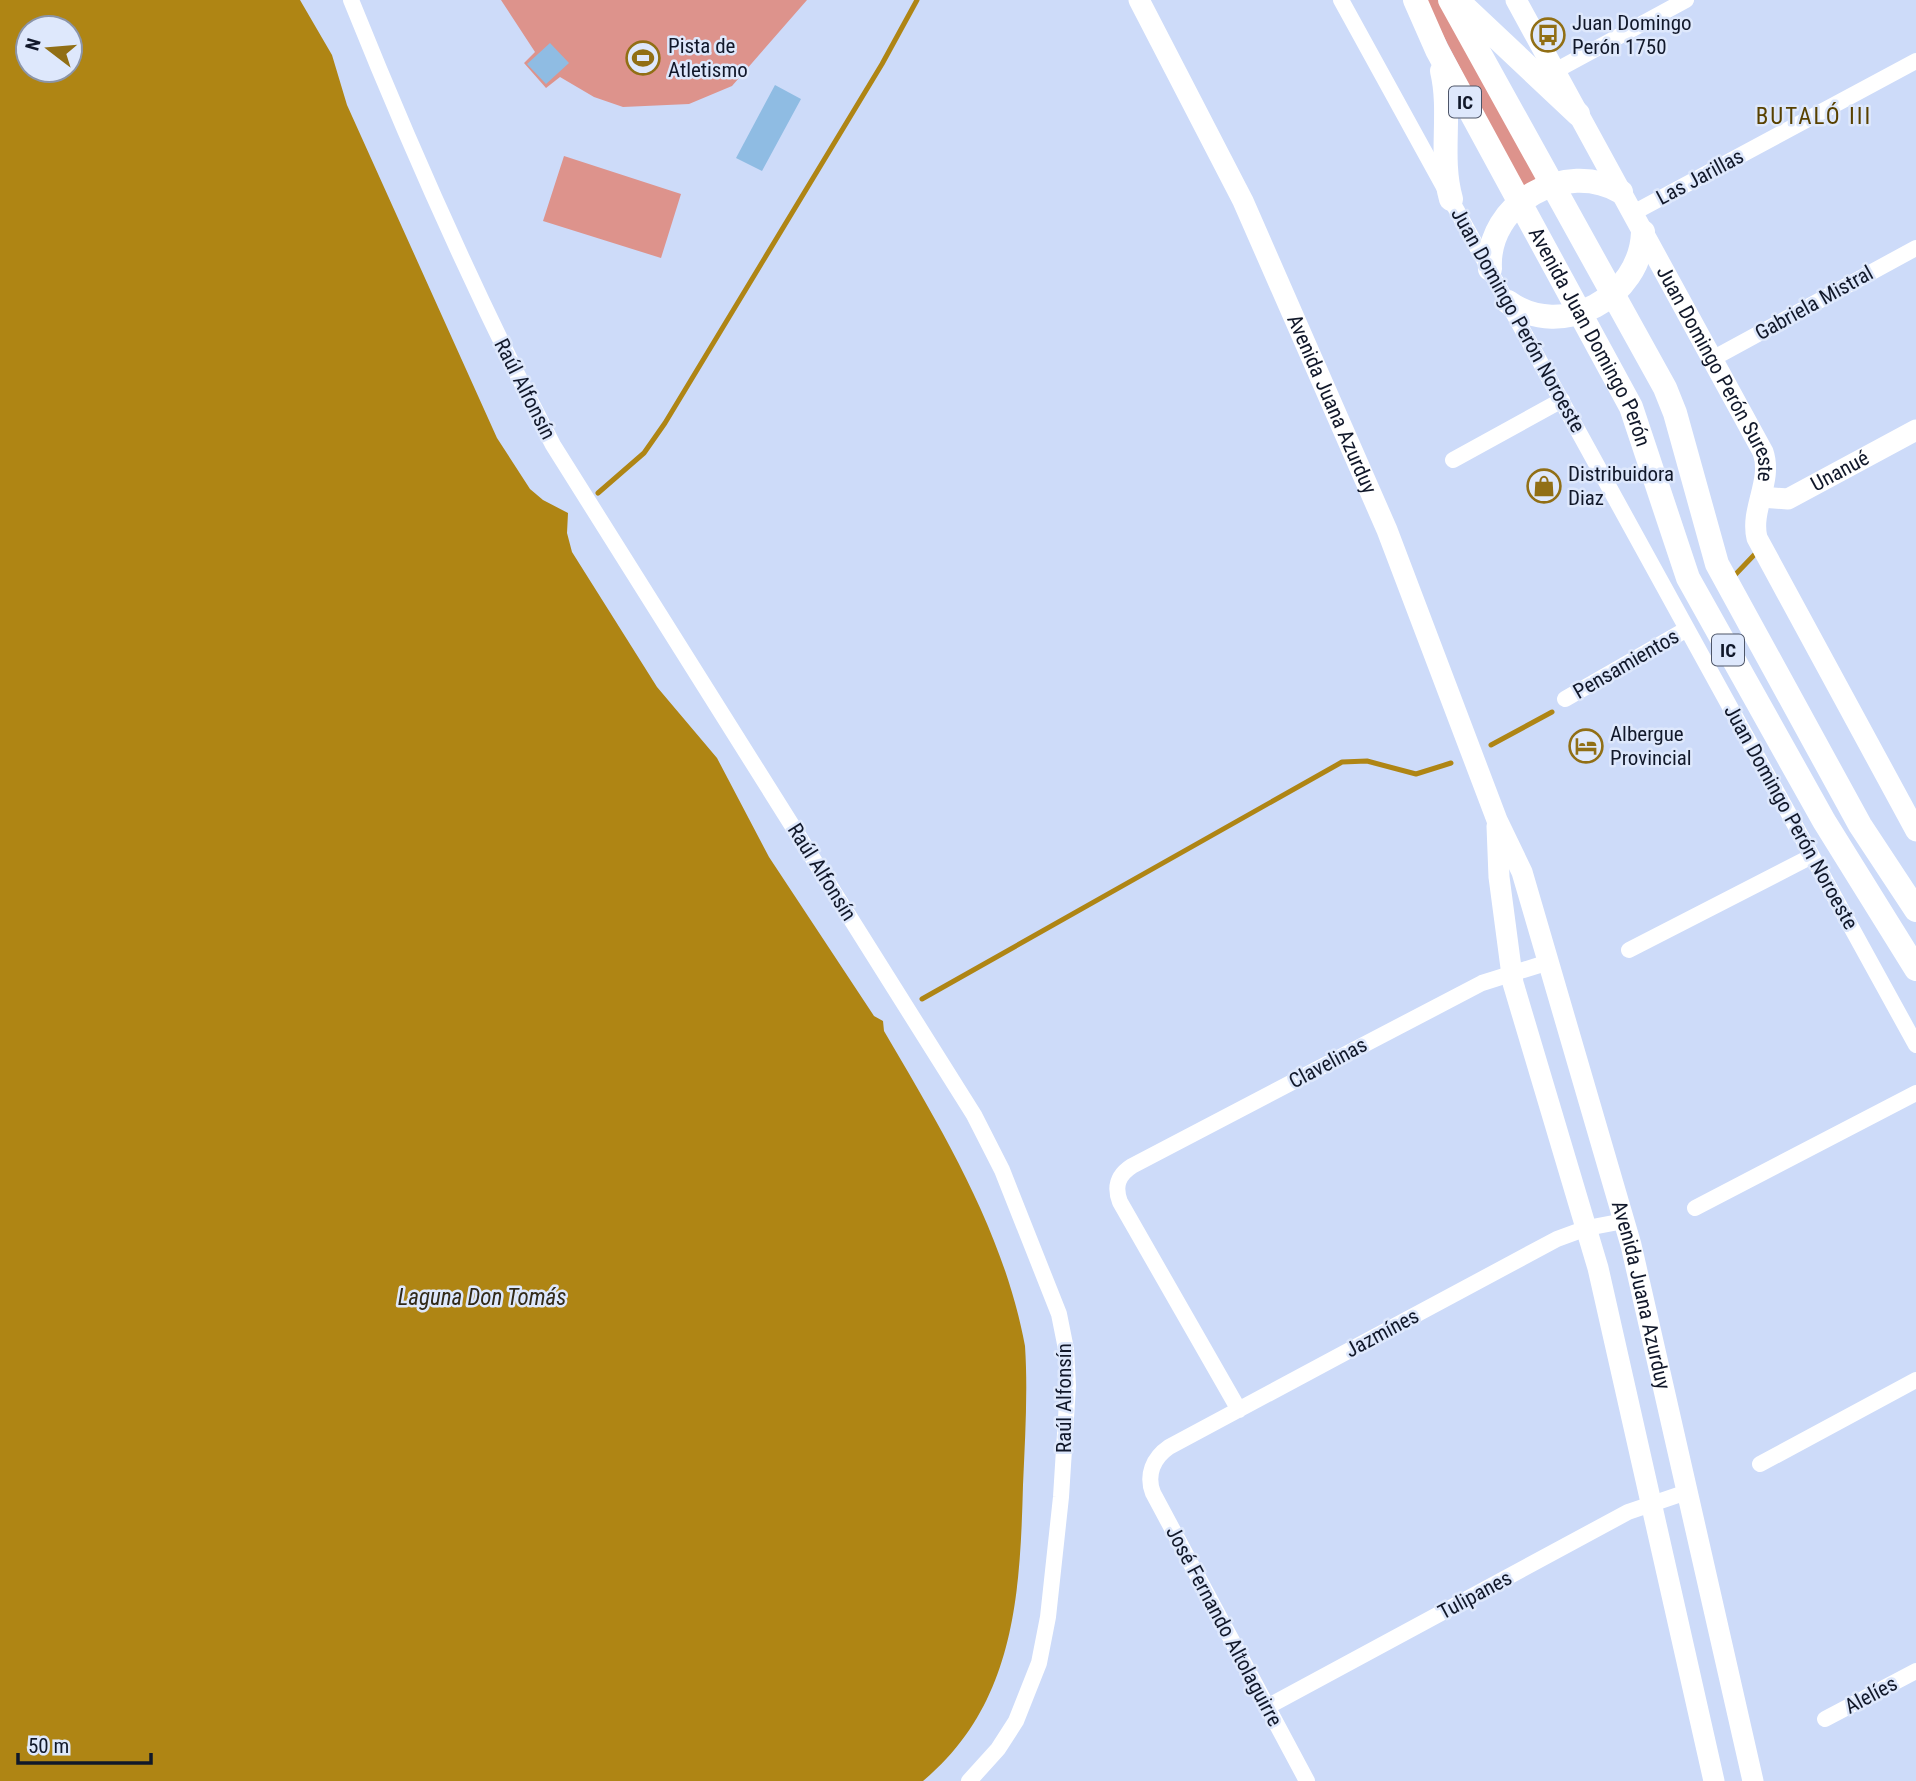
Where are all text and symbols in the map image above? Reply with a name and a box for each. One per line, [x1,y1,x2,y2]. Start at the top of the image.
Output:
place label: Juan Domingo Perón 1750 [1572,11,1692,59]
north arrow [14,14,84,84]
bus stop icon: Juan Domingo Perón 1750 [1529,16,1567,54]
place label: Pista de Atletismo [668,34,748,82]
text: N [20,36,46,53]
sports icon: Pista de Atletismo [624,39,662,77]
road number: IC [1449,86,1481,118]
district label: BUTALÓ III [1756,102,1872,130]
street label: Las Jarillas [1652,144,1748,210]
street label: Juan Domingo Perón Noroeste [1446,203,1590,437]
street label: Avenida Juan Domingo Perón [1524,223,1655,449]
street label: Gabriela Mistral [1751,261,1877,345]
street label: Juan Domingo Perón Sureste [1652,262,1778,483]
street label: Avenida Juana Azurduy [1282,311,1382,498]
street label: Raúl Alfonsín [489,335,561,443]
street label: Unanué [1807,446,1873,496]
place label: Distribuidora Diaz [1568,462,1674,510]
shop icon: Distribuidora Diaz [1525,467,1563,505]
street label: Pensamientos [1569,624,1683,704]
road number: IC [1712,635,1744,666]
street label: Juan Domingo Perón Noroeste [1719,700,1863,934]
place label: Albergue Provincial [1610,722,1692,770]
hotel icon: Albergue Provincial [1567,727,1605,765]
street label: Raúl Alfonsín [783,819,861,925]
street label: Clavelinas [1285,1033,1371,1093]
street label: Avenida Juana Azurduy [1607,1198,1676,1392]
water label: Laguna Don Tomás [398,1284,566,1311]
street label: Jazmínes [1341,1304,1423,1362]
street label: Raúl Alfonsín [1052,1343,1076,1453]
street label: José Fernando Altolaguirre [1161,1522,1287,1730]
street label: Tulipanes [1434,1566,1516,1624]
street label: Alelíes [1841,1671,1901,1719]
scale bar [18,1722,150,1766]
text: 50 m [28,1734,69,1758]

